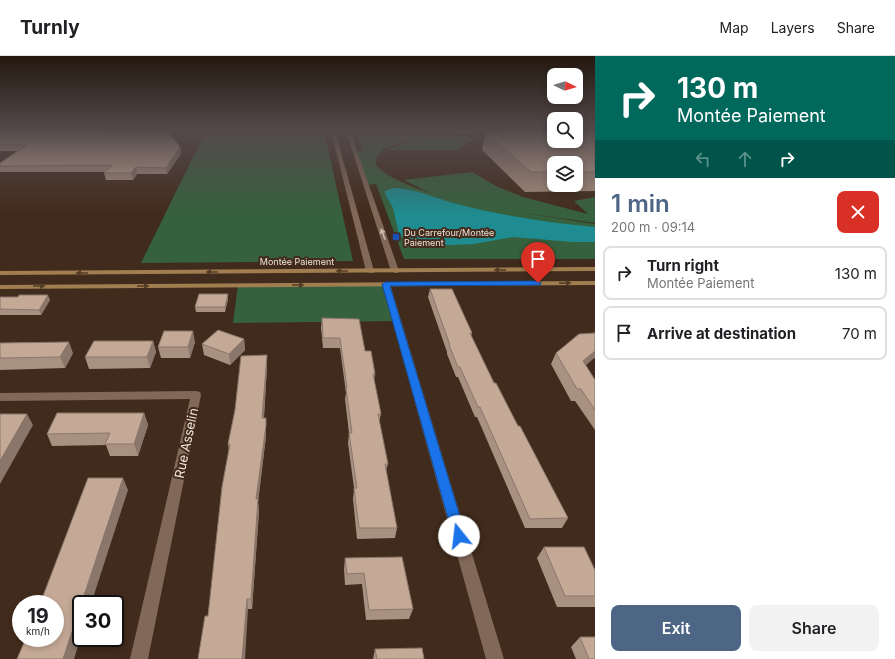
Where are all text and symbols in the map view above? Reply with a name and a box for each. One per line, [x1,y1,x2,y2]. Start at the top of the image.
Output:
text: Turnly [20,16,80,39]
text: Map [720,19,749,36]
text: Layers [771,19,815,36]
text: Share [837,19,875,36]
north arrow [547,68,583,104]
map controls [547,68,583,192]
text: 130 m [677,71,758,105]
icon: right [611,72,663,124]
text: Montée Paiement [677,105,826,126]
button: search [547,112,583,148]
icon: left [692,148,714,170]
icon: ahead [734,148,756,170]
icon: right [776,148,798,170]
button: layers [547,156,583,192]
text: 1 min [611,189,670,218]
button: close [837,191,879,233]
text: 200 m · 09:14 [611,219,695,235]
place label: Du Carrefour/Montée Paiement [404,227,494,248]
one-way arrow [380,228,386,240]
marker: Du Carrefour/Montée Paiement [391,232,401,242]
pin [521,242,555,283]
icon: arrive [527,248,549,270]
street label: Montée Paiement [260,256,334,267]
text: Turn right [647,256,719,275]
icon: right [613,262,635,284]
text: 130 m [835,264,877,283]
one-way arrow [493,267,506,273]
one-way arrow [335,268,348,274]
one-way arrow [205,269,218,275]
one-way arrow [75,270,88,276]
text: Montée Paiement [647,275,754,291]
one-way arrow [559,280,572,286]
one-way arrow [292,282,305,288]
one-way arrow [33,283,46,289]
one-way arrow [137,283,150,289]
icon: arrive [613,322,635,344]
text: Arrive at destination [647,324,796,343]
text: 70 m [842,324,877,343]
street label: Rue Asselin [171,406,201,480]
position arrow [438,515,480,557]
speed limit sign: 30 [72,595,124,647]
text: 19 [27,604,49,628]
button: Exit [611,605,741,651]
button: Share [749,605,879,651]
text: km/h [26,625,50,637]

